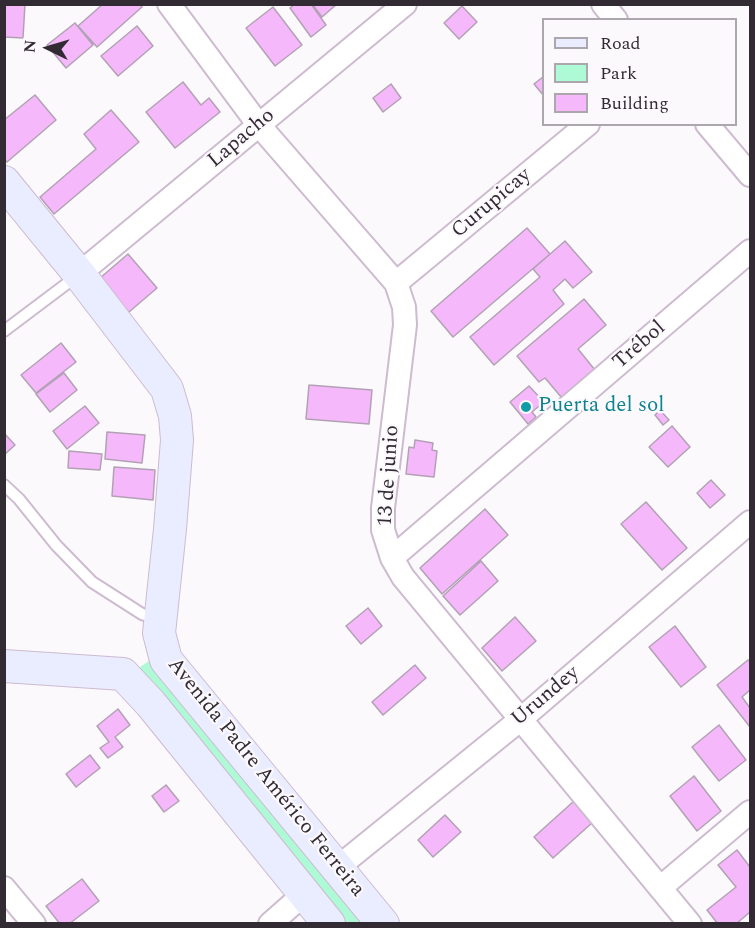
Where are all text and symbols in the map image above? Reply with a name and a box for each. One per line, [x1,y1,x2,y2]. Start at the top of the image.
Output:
north arrow [18,18,78,78]
legend [542,18,737,126]
text: Road [600,30,641,57]
text: N [18,39,43,54]
text: Park [600,60,637,87]
text: Building [600,90,669,117]
street label: Lapacho [203,104,281,174]
street label: Curupicay [447,164,537,244]
street label: Trébol [609,316,671,376]
place label: Puerta del sol [538,394,665,420]
marker: Puerta del sol [519,400,533,414]
street label: 13 de junio [374,424,406,528]
street label: Avenida Padre Américo Ferreira [161,653,369,903]
street label: Urundey [507,661,585,733]

